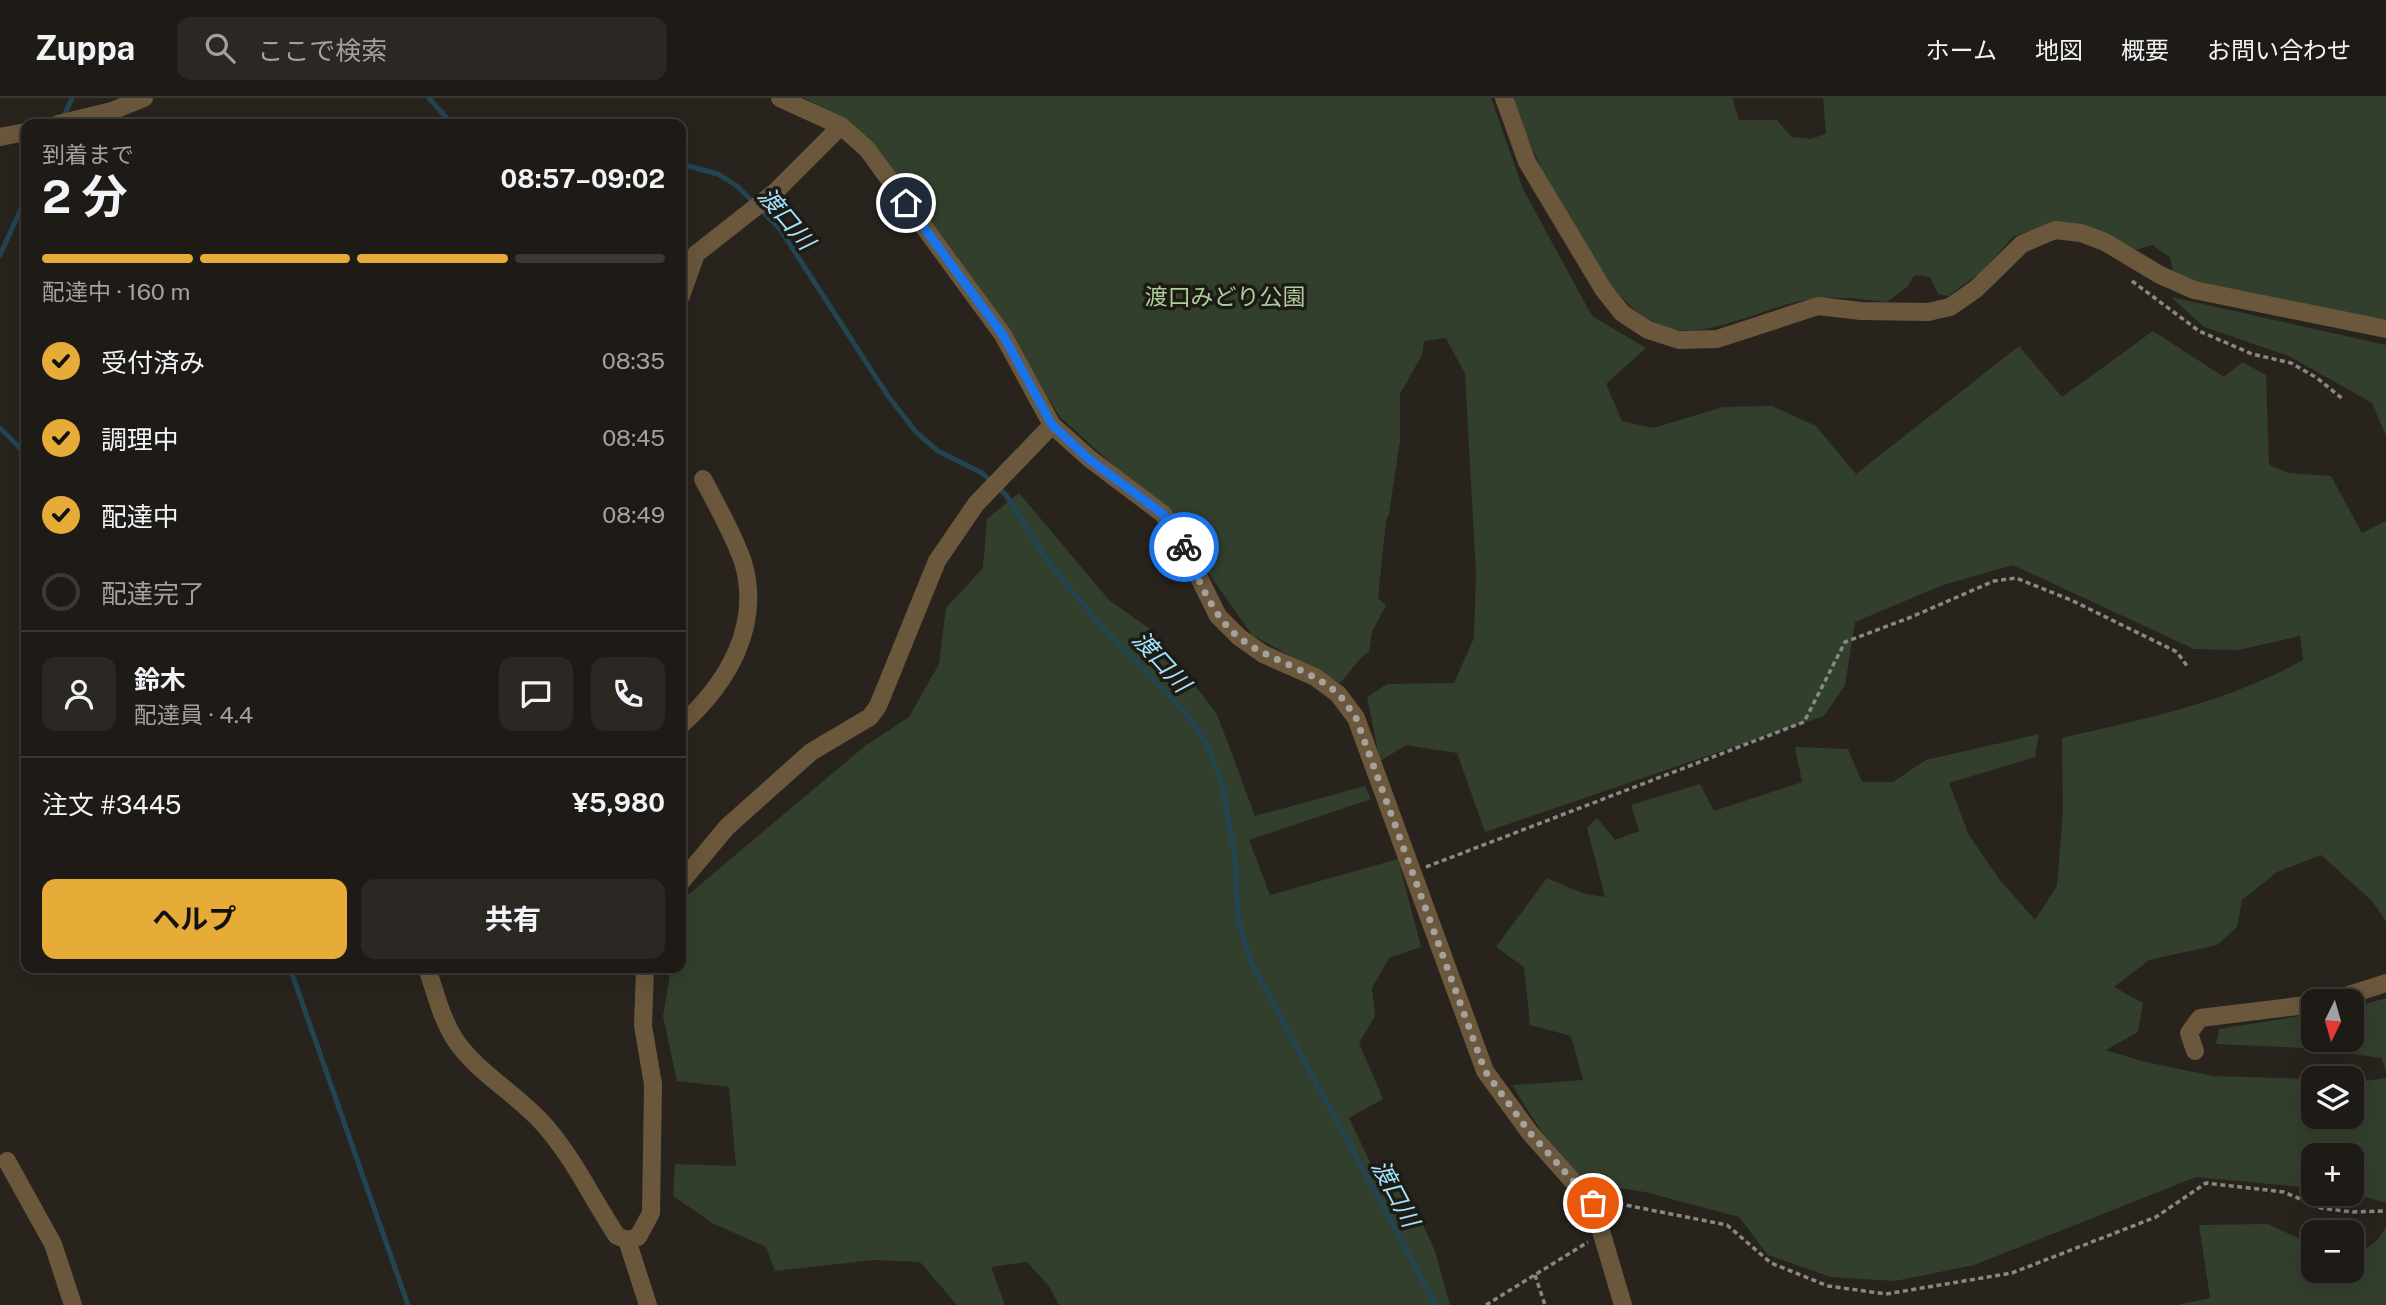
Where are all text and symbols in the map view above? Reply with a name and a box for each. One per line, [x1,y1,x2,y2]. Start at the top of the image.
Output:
search box [177,17,667,80]
text: Zuppa [35,29,135,67]
icon: search [201,29,239,67]
text: ここで検索 [257,35,387,66]
text: ホーム [1926,36,1997,64]
text: 地図 [2035,36,2083,64]
text: 概要 [2121,36,2169,64]
text: お問い合わせ [2207,36,2351,64]
text: 到着まで [42,141,134,168]
text: 08:57–09:02 [501,163,665,194]
text: 2 分 [42,169,128,223]
pin [876,173,936,233]
water label: 渡口川 [753,181,823,257]
icon: home [887,184,925,222]
text: 配達中 · 160 m [42,278,190,305]
park label: 渡口みどり公園 [1145,283,1306,310]
icon: check [42,342,80,380]
text: 受付済み [101,347,205,378]
text: 08:35 [602,347,665,374]
icon: check [42,419,80,457]
text: 調理中 [101,424,179,455]
text: 08:45 [602,424,665,451]
icon: check [42,496,80,534]
text: 配達中 [101,501,179,532]
text: 08:49 [602,501,665,528]
courier [1149,512,1219,582]
icon: bike [1165,528,1203,566]
text: 配達完了 [101,578,205,609]
water label: 渡口川 [1128,625,1199,699]
button: person [42,657,116,731]
button: chat [499,657,573,731]
button: phone [591,657,665,731]
text: 鈴木 [134,664,186,695]
text: 配達員 · 4.4 [134,701,253,728]
text: ¥5,980 [572,787,665,818]
text: 注文 #3445 [42,789,181,820]
button: ヘルプ [42,879,347,959]
button: 共有 [361,879,665,959]
north arrow [2301,989,2364,1052]
map controls [2301,989,2364,1283]
button: layers [2301,1066,2364,1129]
button: + [2301,1143,2364,1206]
water label: 渡口川 [1367,1155,1427,1234]
pin [1563,1173,1623,1233]
icon: bag [1574,1184,1612,1222]
button: − [2301,1220,2364,1283]

